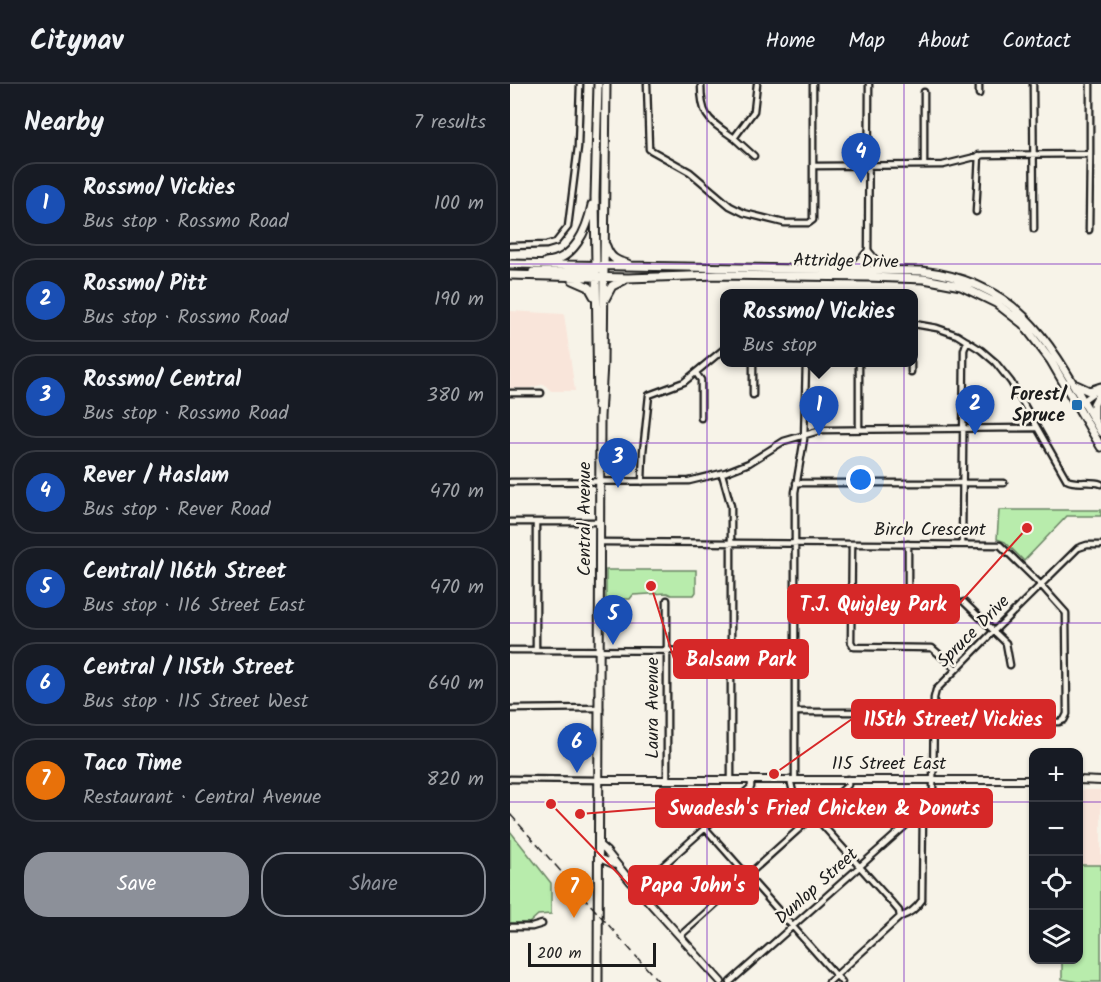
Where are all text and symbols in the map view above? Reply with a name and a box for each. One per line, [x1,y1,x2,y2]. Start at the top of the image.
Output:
text: Citynav [30,19,123,64]
text: Home [766,25,815,58]
text: Map [848,25,885,58]
text: About [918,25,969,58]
text: Contact [1002,25,1071,58]
text: Nearby [24,102,104,144]
text: 7 results [414,107,486,139]
pin: 4 [842,134,880,183]
text: Rossmo/ Vickies [83,171,235,206]
text: 1 [42,188,49,220]
text: 100 m [434,188,484,220]
text: Bus stop · Rossmo Road [83,206,288,238]
street label: Attridge Drive [793,247,899,277]
text: Rossmo/ Pitt [83,267,207,302]
text: 2 [40,284,51,316]
text: 190 m [434,284,484,316]
popup [720,289,918,367]
text: Rossmo/ Vickies [743,295,895,330]
text: Bus stop · Rossmo Road [83,302,288,334]
text: Bus stop [743,330,817,362]
text: Rossmo/ Central [83,363,241,398]
text: 3 [40,380,51,412]
text: 380 m [427,380,484,412]
place label: Forest/ Spruce [1010,381,1068,431]
pin: 1 [800,386,838,436]
pin: 2 [956,386,994,435]
text: Bus stop · Rossmo Road [83,398,288,430]
marker: Forest/ Spruce [1070,398,1084,412]
pin: 3 [598,438,638,488]
text: Rever / Haslam [83,459,229,494]
street label: Central Avenue [571,462,600,576]
your location [846,465,875,494]
text: 4 [40,476,51,508]
text: 470 m [430,476,484,508]
text: Bus stop · Rever Road [83,494,270,526]
street label: Birch Crescent [874,516,987,545]
text: Central/ 116th Street [83,555,287,590]
text: 5 [40,572,51,604]
text: 470 m [430,572,484,604]
callout: T.J. Quigley Park [788,585,959,623]
street label: Spruce Drive [931,589,1017,675]
text: Bus stop · 116 Street East [83,590,305,622]
text: T.J. Quigley Park [800,590,948,622]
pin: 5 [594,596,632,645]
callout: Balsam Park [674,640,808,678]
text: Balsam Park [686,645,797,677]
text: Central / 115th Street [83,651,294,686]
street label: Laura Avenue [639,657,668,759]
text: 6 [40,668,51,700]
text: 640 m [428,668,484,700]
text: Bus stop · 115 Street West [83,686,309,718]
callout: 115th Street/ Vickies [852,700,1055,738]
text: 115th Street/ Vickies [863,705,1043,737]
pin: 6 [558,724,596,773]
text: Taco Time [83,747,182,782]
map controls [1029,748,1083,964]
button: + [1029,748,1083,802]
street label: 115 Street East [832,750,947,779]
text: 7 [41,764,50,796]
text: 820 m [426,764,484,796]
text: Restaurant · Central Avenue [83,782,321,814]
callout: Swadesh's Fried Chicken & Donuts [656,789,992,827]
text: Swadesh's Fried Chicken & Donuts [668,794,980,826]
button: − [1029,802,1083,856]
street label: Dunlop Street [769,841,866,933]
button: Save [24,852,249,917]
button: Share [261,852,486,917]
button: locate [1029,856,1083,910]
callout: Papa John's [629,866,758,904]
pin: 7 [554,868,594,918]
text: Papa John's [641,871,746,903]
button: layers [1029,910,1083,964]
scale bar [528,940,656,968]
text: 200 m [537,941,581,966]

